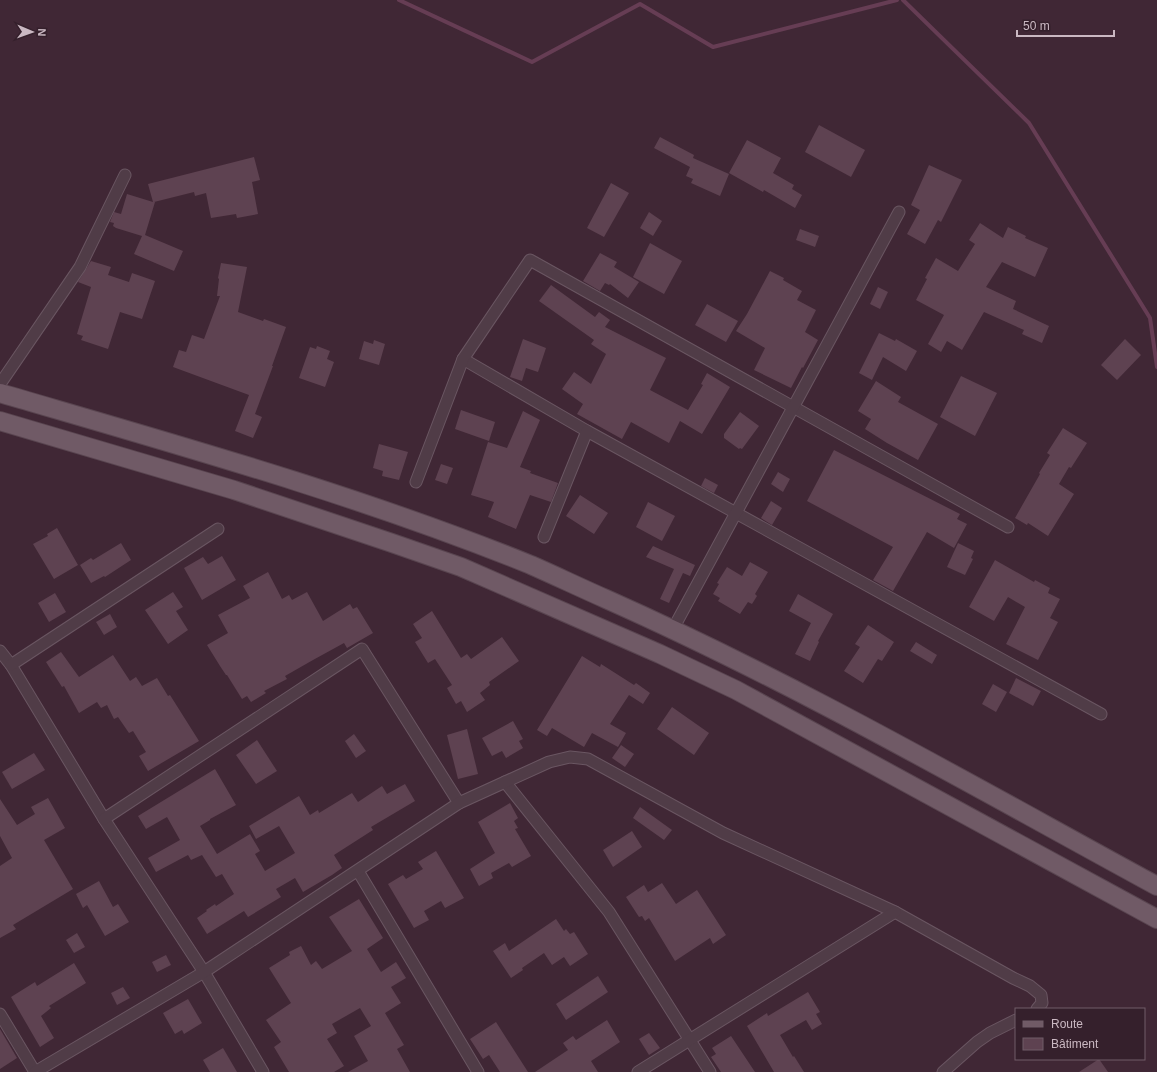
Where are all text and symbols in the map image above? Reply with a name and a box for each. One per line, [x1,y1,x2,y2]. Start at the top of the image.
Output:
north arrow [12,12,52,52]
scale bar [1017,12,1114,38]
text: 50 m [1023,19,1050,33]
text: N [36,28,48,37]
legend [1015,1008,1145,1060]
text: Route [1051,1017,1083,1031]
text: Bâtiment [1051,1037,1099,1051]

